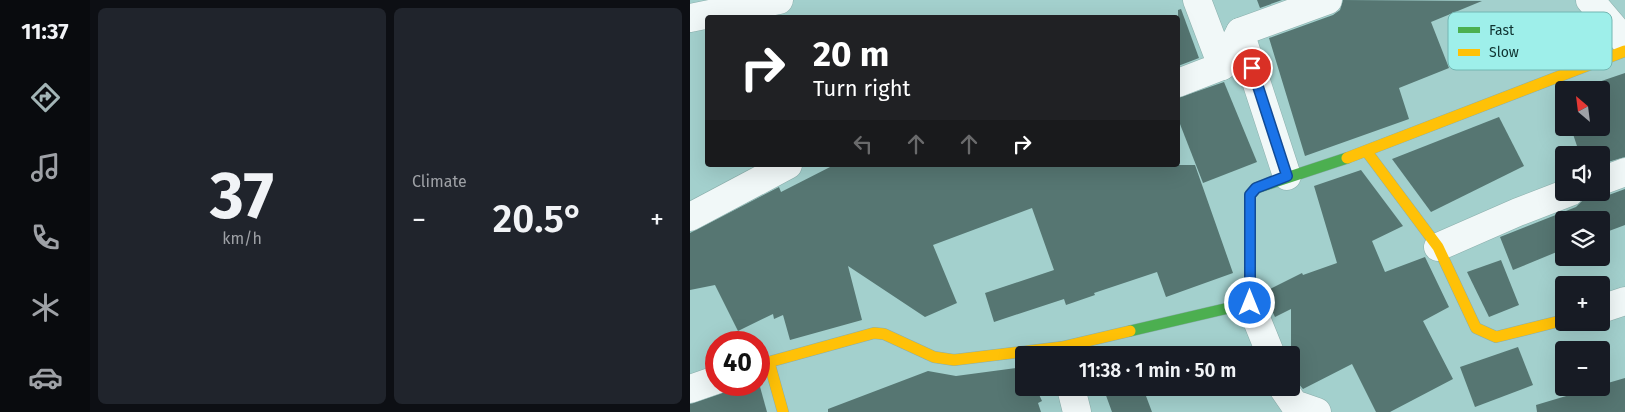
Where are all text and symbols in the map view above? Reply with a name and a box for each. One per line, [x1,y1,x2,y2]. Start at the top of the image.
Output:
legend [1448,12,1612,70]
text: 11:37 [21,18,69,45]
text: Fast [1489,22,1515,39]
text: 20 m [813,33,889,75]
icon: right [730,35,795,100]
text: Slow [1489,44,1519,61]
pin [1231,47,1273,89]
icon: arrive [1238,54,1266,82]
text: Turn right [813,75,910,102]
icon: directions [28,80,63,115]
north arrow [1555,81,1610,136]
map controls [1555,81,1610,396]
icon: left [849,130,877,158]
icon: ahead [902,130,930,158]
icon: ahead [955,130,983,158]
icon: right [1008,130,1036,158]
button: sound [1555,146,1610,201]
icon: music [28,150,63,185]
text: 37 [210,157,274,235]
text: Climate [412,172,467,191]
text: 20.5° [493,196,583,242]
text: − [412,203,426,236]
text: + [650,203,664,236]
button: layers [1555,211,1610,266]
icon: phone [28,220,63,255]
text: km/h [222,229,262,248]
position arrow [1223,276,1275,328]
button: + [1555,276,1610,331]
icon: climate [28,290,63,325]
speed limit sign: 40 [705,331,770,396]
button: − [1555,341,1610,396]
text: 11:38 · 1 min · 50 m [1079,359,1236,382]
icon: car [28,360,63,395]

